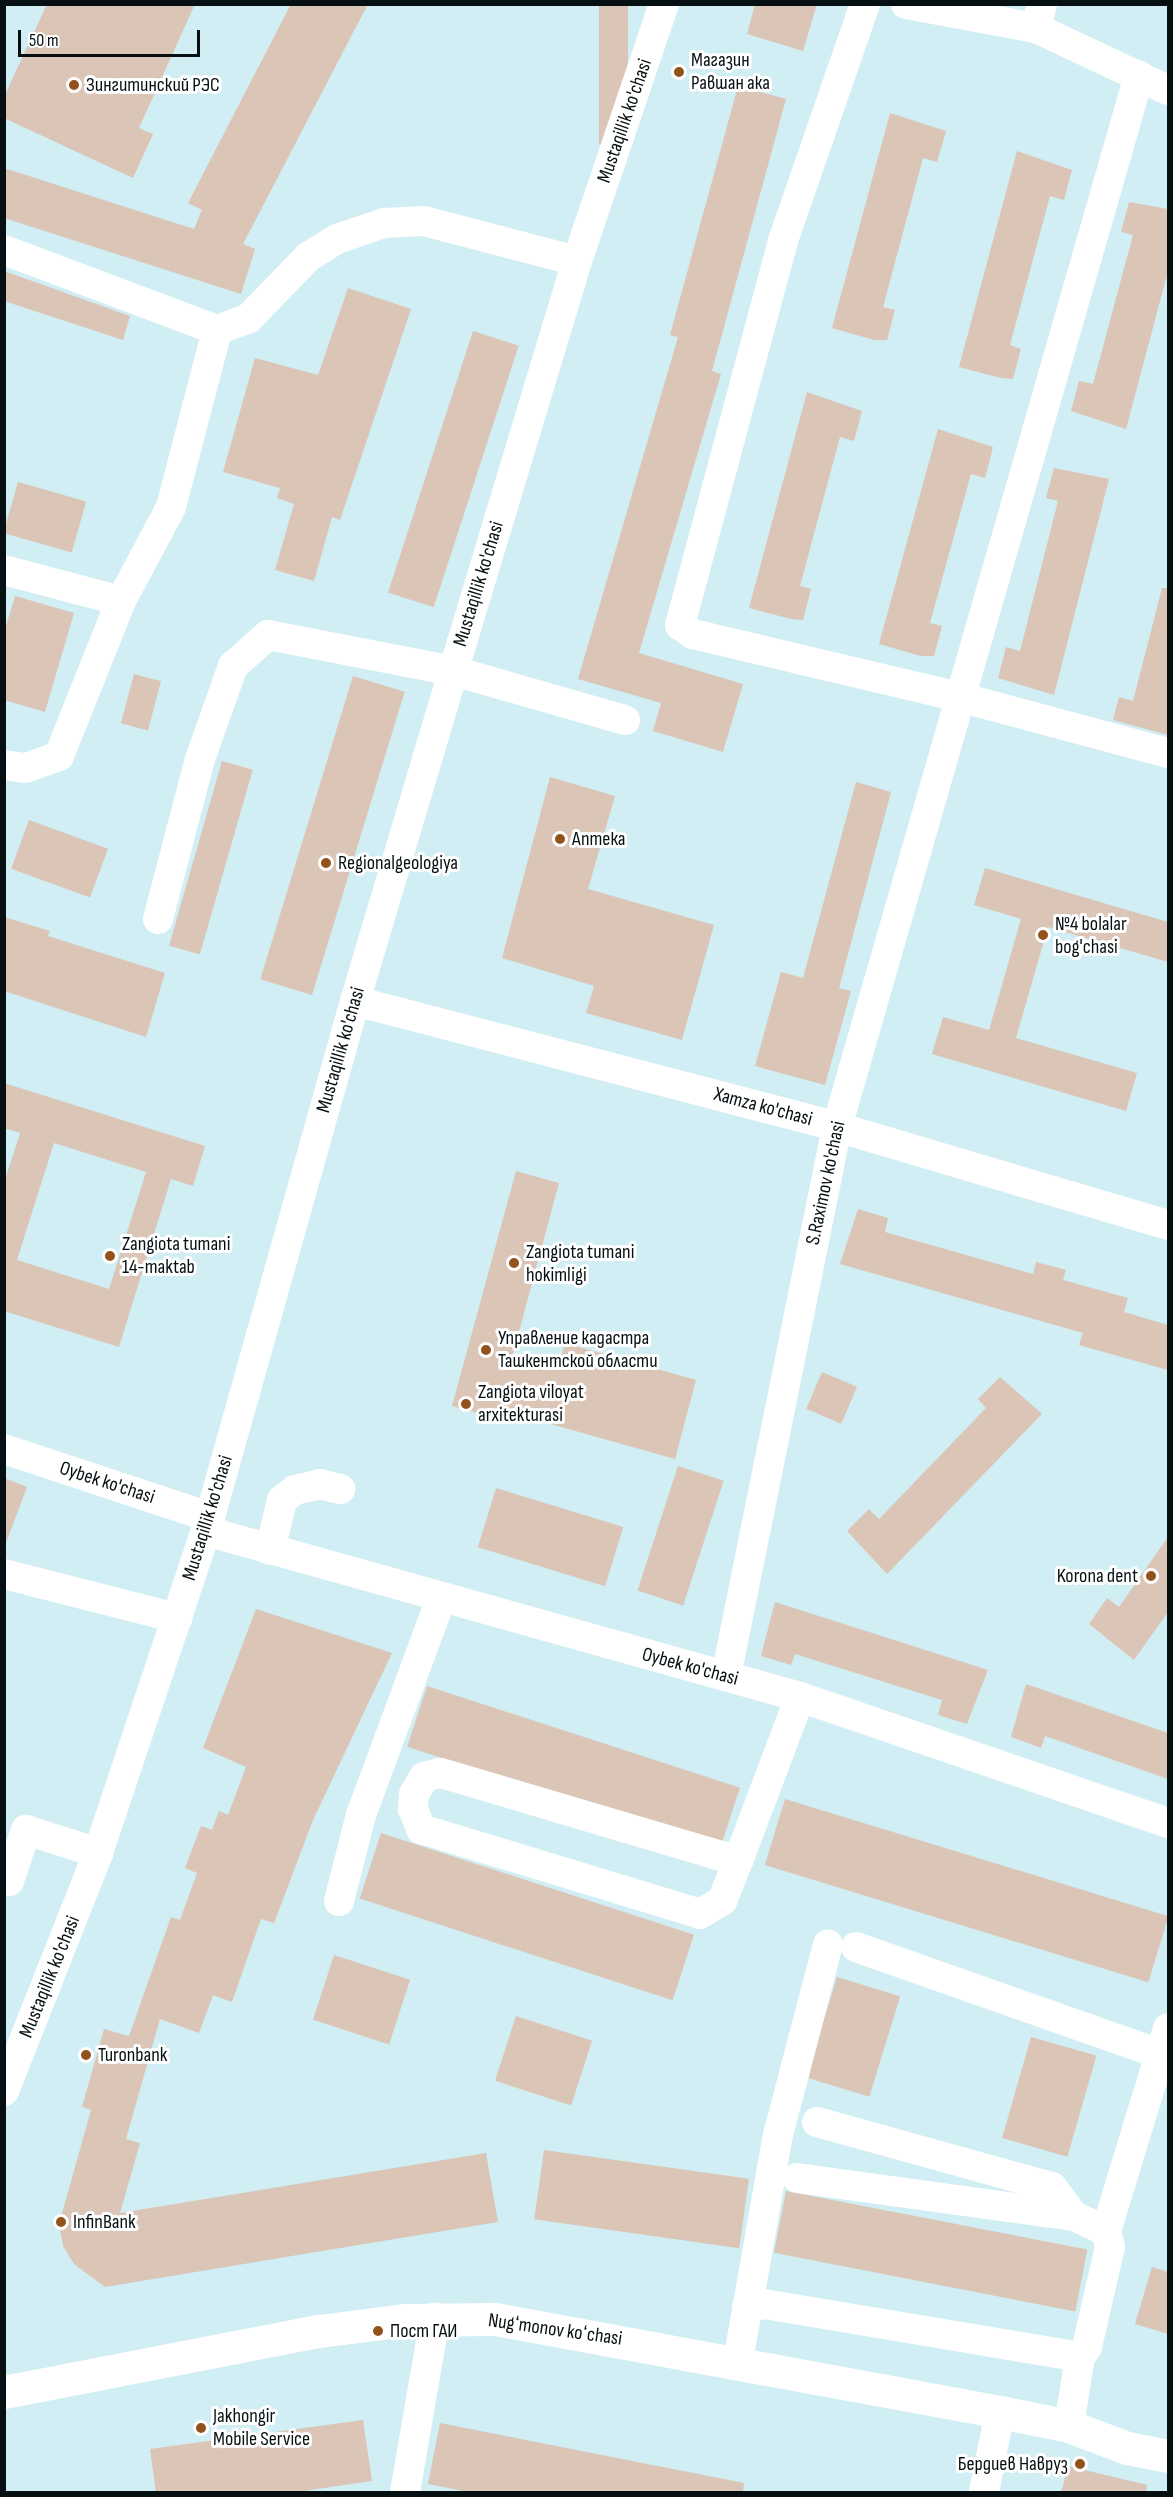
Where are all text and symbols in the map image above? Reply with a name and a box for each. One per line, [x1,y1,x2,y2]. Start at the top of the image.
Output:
scale bar [21,18,202,56]
text: 50 m [29,30,59,51]
place label: Магазин Равшан ака [691,48,770,95]
street label: Mustaqillik ko'chasi [593,56,657,186]
marker: Магазин Равшан ака [672,65,686,79]
place label: Зингитинский РЭС [86,73,220,97]
marker: Зингитинский РЭС [67,78,81,92]
street label: Mustaqillik ko'chasi [449,519,509,649]
place label: Аптека [572,827,626,851]
marker: Аптека [553,832,567,846]
place label: Regionalgeologiya [338,851,458,875]
marker: Regionalgeologiya [319,856,333,870]
place label: №4 bolalar bog'chasi [1055,912,1127,959]
marker: №4 bolalar bog'chasi [1036,928,1050,942]
street label: Mustaqillik ko'chasi [312,984,370,1116]
street label: Xamza ko'chasi [711,1082,815,1132]
street label: S.Raximov ko'chasi [801,1119,851,1247]
place label: Zangiota tumani 14-maktab [122,1232,230,1279]
place label: Zangiota tumani hokimligi [526,1240,634,1287]
marker: Zangiota tumani 14-maktab [103,1249,117,1263]
marker: Zangiota tumani hokimligi [507,1256,521,1270]
place label: Управление кадастра Ташкентской области [498,1326,657,1373]
marker: Управление кадастра Ташкентской области [479,1343,493,1357]
place label: Zangiota viloyat arxitekturasi [478,1380,584,1427]
marker: Zangiota viloyat arxitekturasi [459,1397,473,1411]
street label: Mustaqillik ko'chasi [178,1453,238,1583]
street label: Oybek ko'chasi [56,1456,158,1510]
place label: Korona dent [1057,1564,1138,1588]
marker: Korona dent [1142,1567,1160,1585]
street label: Oybek ko'chasi [639,1643,741,1691]
street label: Mustaqillik ko'chasi [15,1912,85,2042]
place label: Turonbank [98,2043,167,2067]
marker: Turonbank [79,2048,93,2062]
place label: InfinBank [73,2210,136,2234]
marker: InfinBank [54,2215,68,2229]
street label: Nugʻmonov koʻchasi [487,2309,623,2351]
place label: Пост ГАИ [390,2319,457,2343]
marker: Пост ГАИ [371,2324,385,2338]
place label: Jakhongir Mobile Service [213,2404,310,2451]
marker: Jakhongir Mobile Service [194,2421,208,2435]
place label: Бердиев Навруз [958,2452,1068,2476]
marker: Бердиев Навруз [1073,2457,1087,2471]

